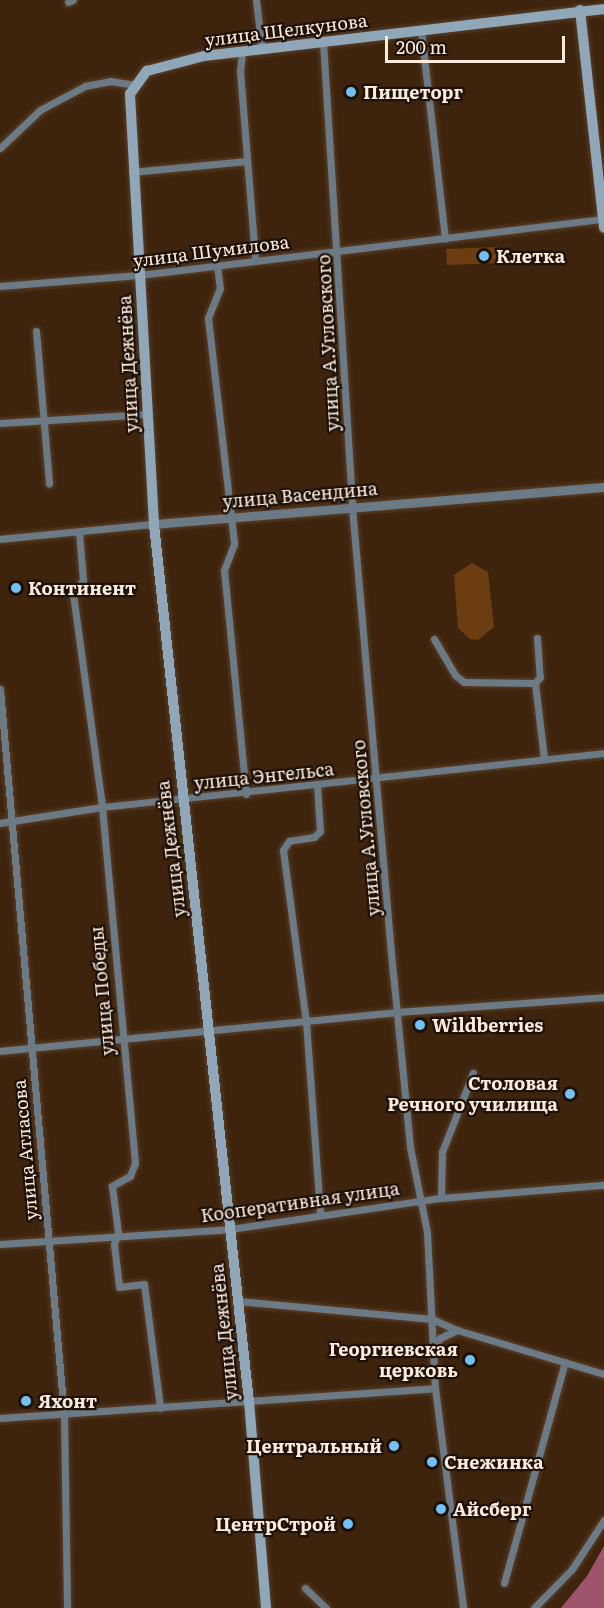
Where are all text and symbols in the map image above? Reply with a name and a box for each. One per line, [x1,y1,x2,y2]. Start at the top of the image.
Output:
street label: улица Щелкунова [203,9,369,51]
scale bar [388,24,568,62]
text: 200 m [396,33,447,60]
place label: Пищеторг [363,81,463,103]
marker: Пищеторг [344,85,358,99]
street label: улица Шумилова [132,231,290,271]
place label: Клетка [496,245,565,267]
marker: Клетка [477,249,491,263]
street label: улица А.Угловского [313,254,343,432]
street label: улица Дежнёва [114,295,142,433]
street label: улица Васендина [221,477,379,513]
place label: Континент [28,577,136,599]
marker: Континент [9,581,23,595]
street label: улица А.Угловского [348,739,384,917]
street label: улица Энгельса [193,758,335,794]
street label: улица Дежнёва [152,779,190,919]
street label: улица Победы [86,925,118,1057]
place label: Wildberries [432,1014,543,1036]
marker: Wildberries [413,1018,427,1032]
place label: Столовая Речного училища [387,1073,558,1116]
street label: улица Атласова [8,1079,42,1221]
marker: Столовая Речного училища [563,1087,577,1101]
street label: Кооперативная улица [199,1177,401,1227]
street label: улица Дежнёва [206,1262,242,1402]
place label: Георгиевская церковь [329,1339,458,1382]
marker: Георгиевская церковь [463,1353,477,1367]
place label: Яхонт [38,1390,97,1412]
marker: Яхонт [19,1394,33,1408]
place label: Центральный [246,1435,382,1457]
marker: Центральный [387,1439,401,1453]
place label: Снежинка [444,1451,544,1473]
marker: Снежинка [425,1455,439,1469]
place label: Айсберг [453,1498,531,1520]
marker: Айсберг [434,1502,448,1516]
place label: ЦентрСтрой [215,1513,336,1535]
marker: ЦентрСтрой [341,1517,355,1531]

